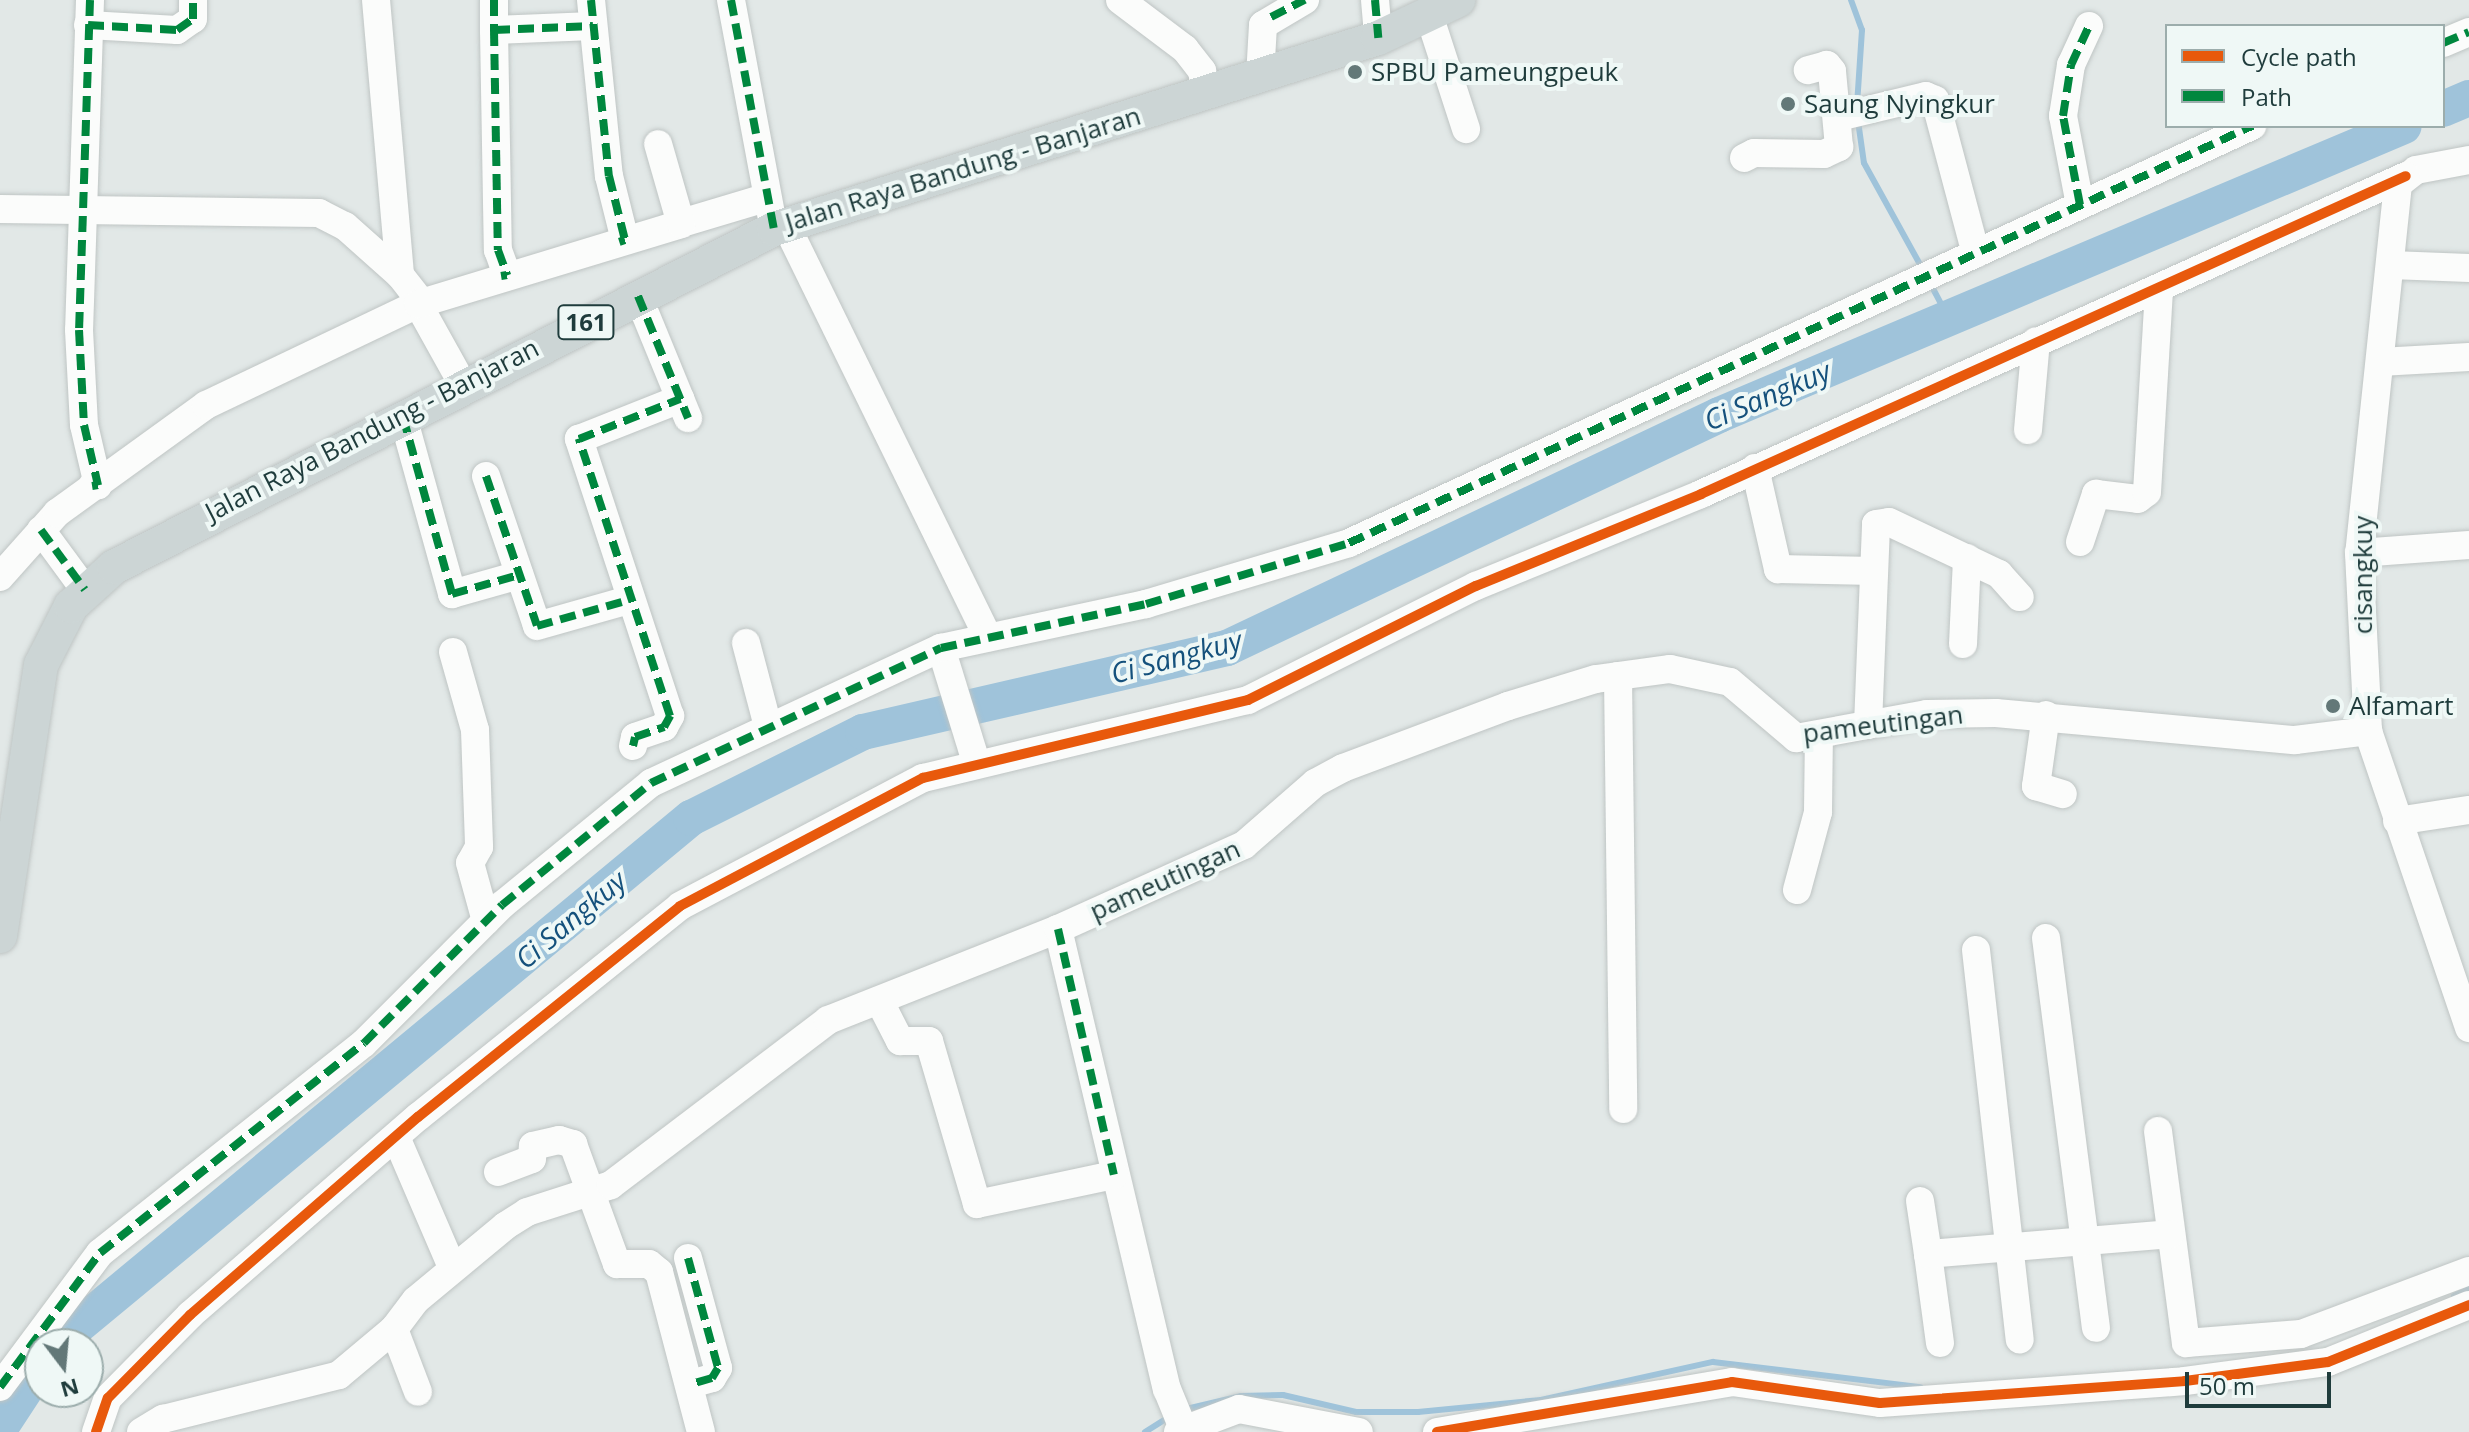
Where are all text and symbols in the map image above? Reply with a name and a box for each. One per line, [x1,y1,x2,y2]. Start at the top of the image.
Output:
legend [2165,24,2445,128]
text: Cycle path [2241,40,2357,73]
place label: SPBU Pameungpeuk [1371,56,1618,88]
marker: SPBU Pameungpeuk [1346,63,1364,81]
text: Path [2241,80,2292,113]
place label: Saung Nyingkur [1804,88,1995,120]
marker: Saung Nyingkur [1779,95,1797,113]
street label: Jalan Raya Bandung - Banjaran [781,100,1145,238]
road number: 161 [556,302,616,342]
street label: Jalan Raya Bandung - Banjaran [200,332,544,528]
water label: Ci Sangkuy [1699,353,1835,437]
street label: cisangkuy [2347,516,2379,634]
water label: Ci Sangkuy [1107,622,1245,690]
place label: Alfamart [2349,690,2454,722]
marker: Alfamart [2324,697,2342,715]
street label: pameutingan [1801,699,1965,749]
street label: pameutingan [1085,833,1245,927]
water label: Ci Sangkuy [508,863,632,975]
north arrow [24,1328,104,1408]
scale bar [2189,1356,2335,1406]
text: 50 m [2199,1369,2255,1402]
text: N [57,1372,83,1406]

